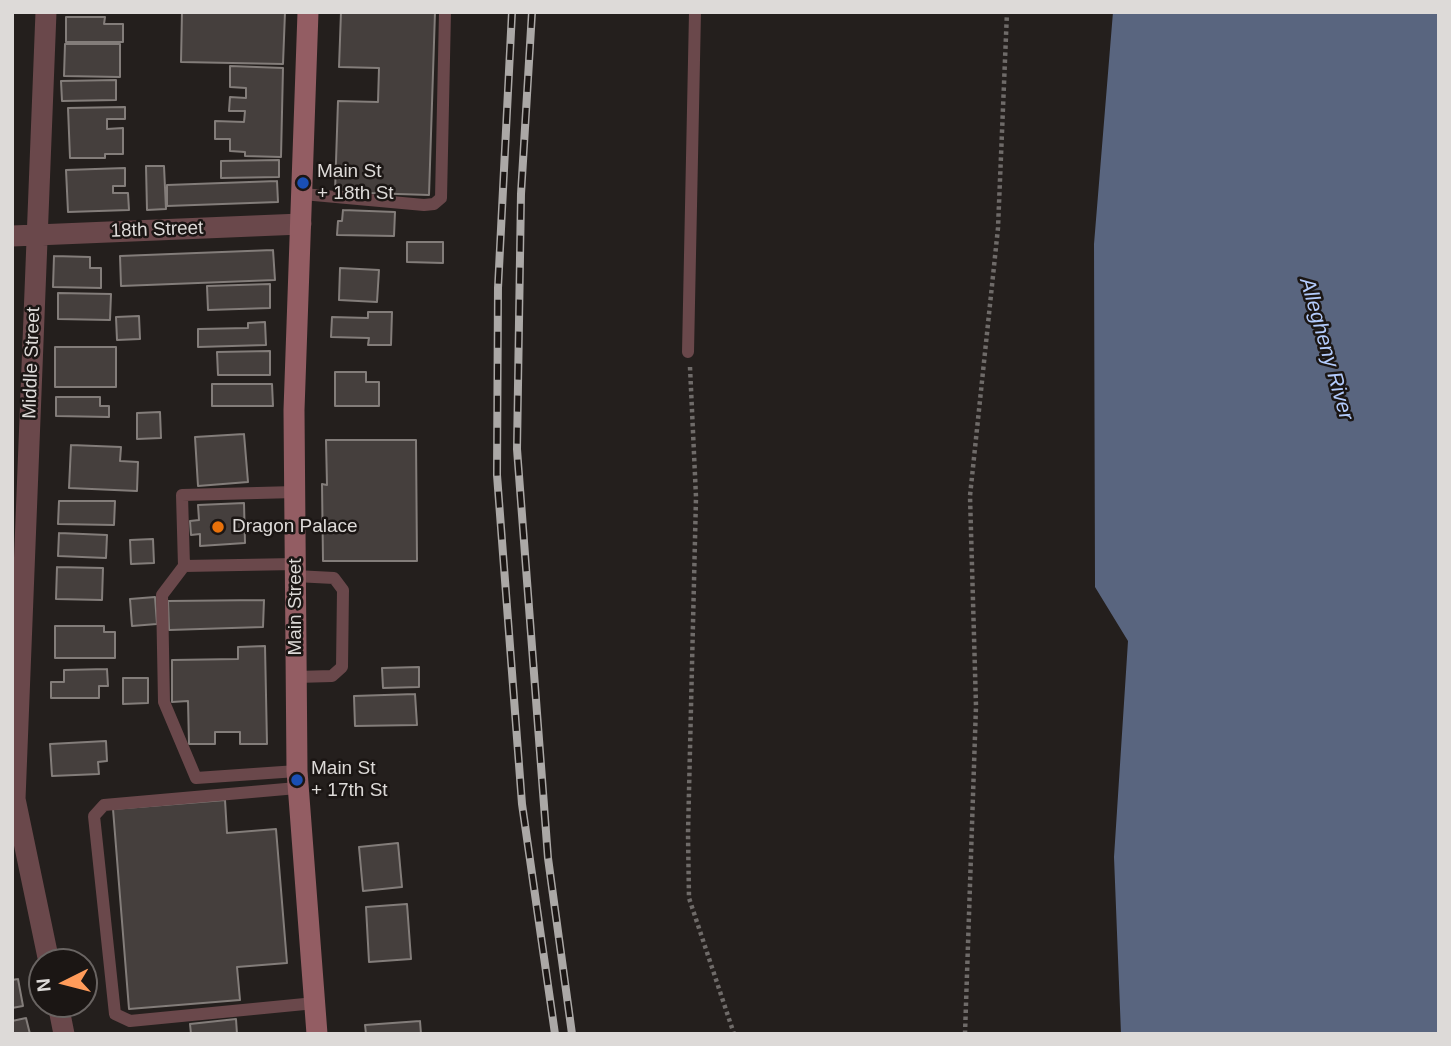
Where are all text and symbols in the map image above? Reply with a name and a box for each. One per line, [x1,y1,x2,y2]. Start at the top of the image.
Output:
place label: Main St + 18th St [317,161,394,205]
marker: Main St + 18th St [295,175,311,191]
street label: 18th Street [110,217,204,243]
water label: Allegheny River [1294,275,1358,423]
street label: Middle Street [19,307,45,419]
place label: Dragon Palace [232,516,358,538]
marker: Dragon Palace [210,519,226,535]
street label: Main Street [285,558,307,656]
place label: Main St + 17th St [311,758,388,802]
marker: Main St + 17th St [289,772,305,788]
north arrow [28,948,98,1018]
text: N [32,977,55,993]

